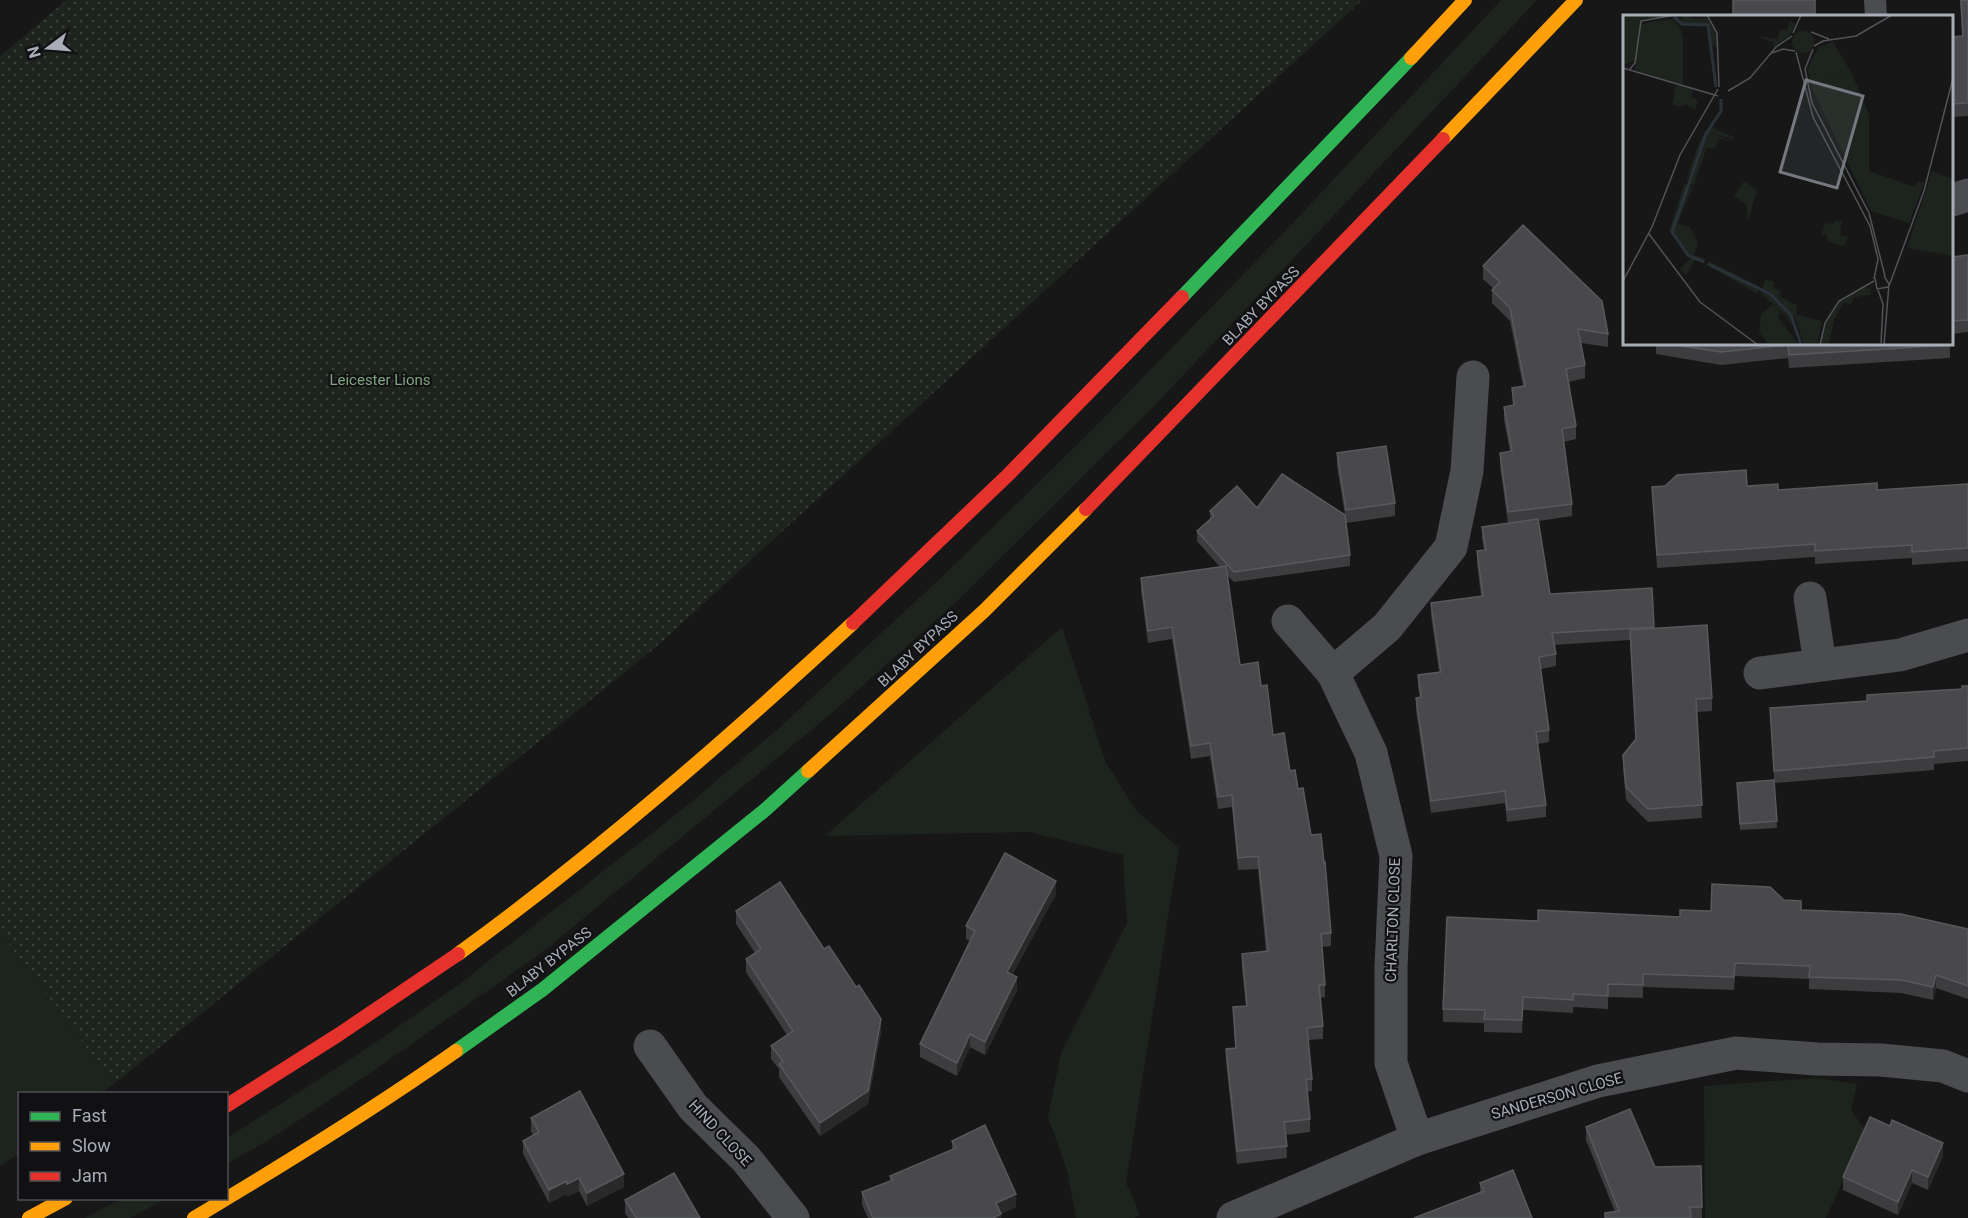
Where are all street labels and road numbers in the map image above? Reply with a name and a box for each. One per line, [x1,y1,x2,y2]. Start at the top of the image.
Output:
street label: BLABY BYPASS [1219,263,1303,349]
street label: BLABY BYPASS [874,607,962,691]
street label: CHARLTON CLOSE [1382,857,1404,982]
street label: BLABY BYPASS [503,923,595,1001]
street label: SANDERSON CLOSE [1489,1069,1625,1123]
street label: HIND CLOSE [685,1096,756,1170]

